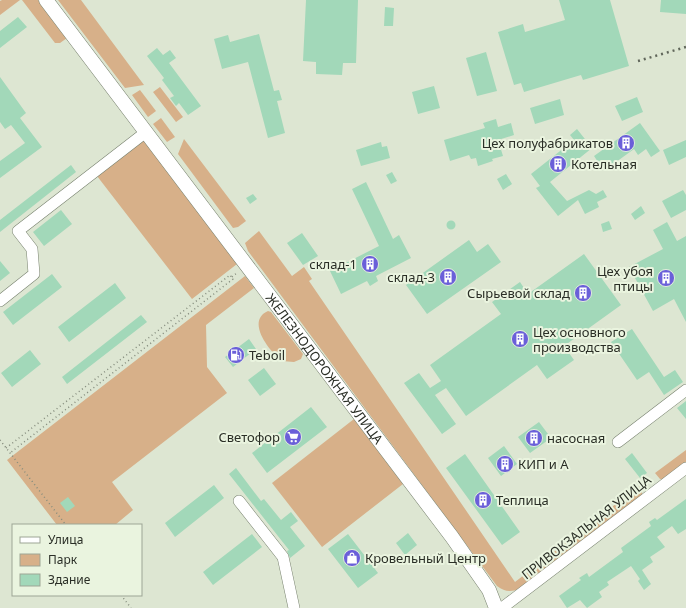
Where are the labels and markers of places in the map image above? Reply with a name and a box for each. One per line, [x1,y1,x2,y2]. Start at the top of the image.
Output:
building icon: Цех полуфабрикатов [616,133,636,153]
place label: Цех полуфабрикатов [482,134,613,152]
building icon: Котельная [548,154,568,174]
place label: Котельная [571,155,637,173]
building icon: склад-1 [360,254,380,274]
place label: склад-1 [309,255,357,273]
place label: Цех убоя птицы [597,262,653,295]
building icon: склад-3 [438,267,458,287]
place label: склад-3 [387,268,435,286]
building icon: Цех убоя птицы [656,268,676,288]
building icon: Сырьевой склад [573,283,593,303]
place label: Сырьевой склад [467,284,570,302]
place label: Цех основного производства [533,323,626,356]
building icon: Цех основного производства [510,329,530,349]
fuel station icon: Teboil [226,345,246,365]
place label: Teboil [249,346,285,364]
supermarket icon: Светофор [283,427,303,447]
place label: Светофор [218,428,280,446]
building icon: насосная [524,428,544,448]
place label: насосная [547,429,605,447]
building icon: КИП и А [495,454,515,474]
place label: КИП и А [518,455,569,473]
building icon: Теплица [473,490,493,510]
place label: Теплица [496,491,549,509]
shop icon: Кровельный Центр [342,548,362,568]
place label: Кровельный Центр [365,549,486,567]

